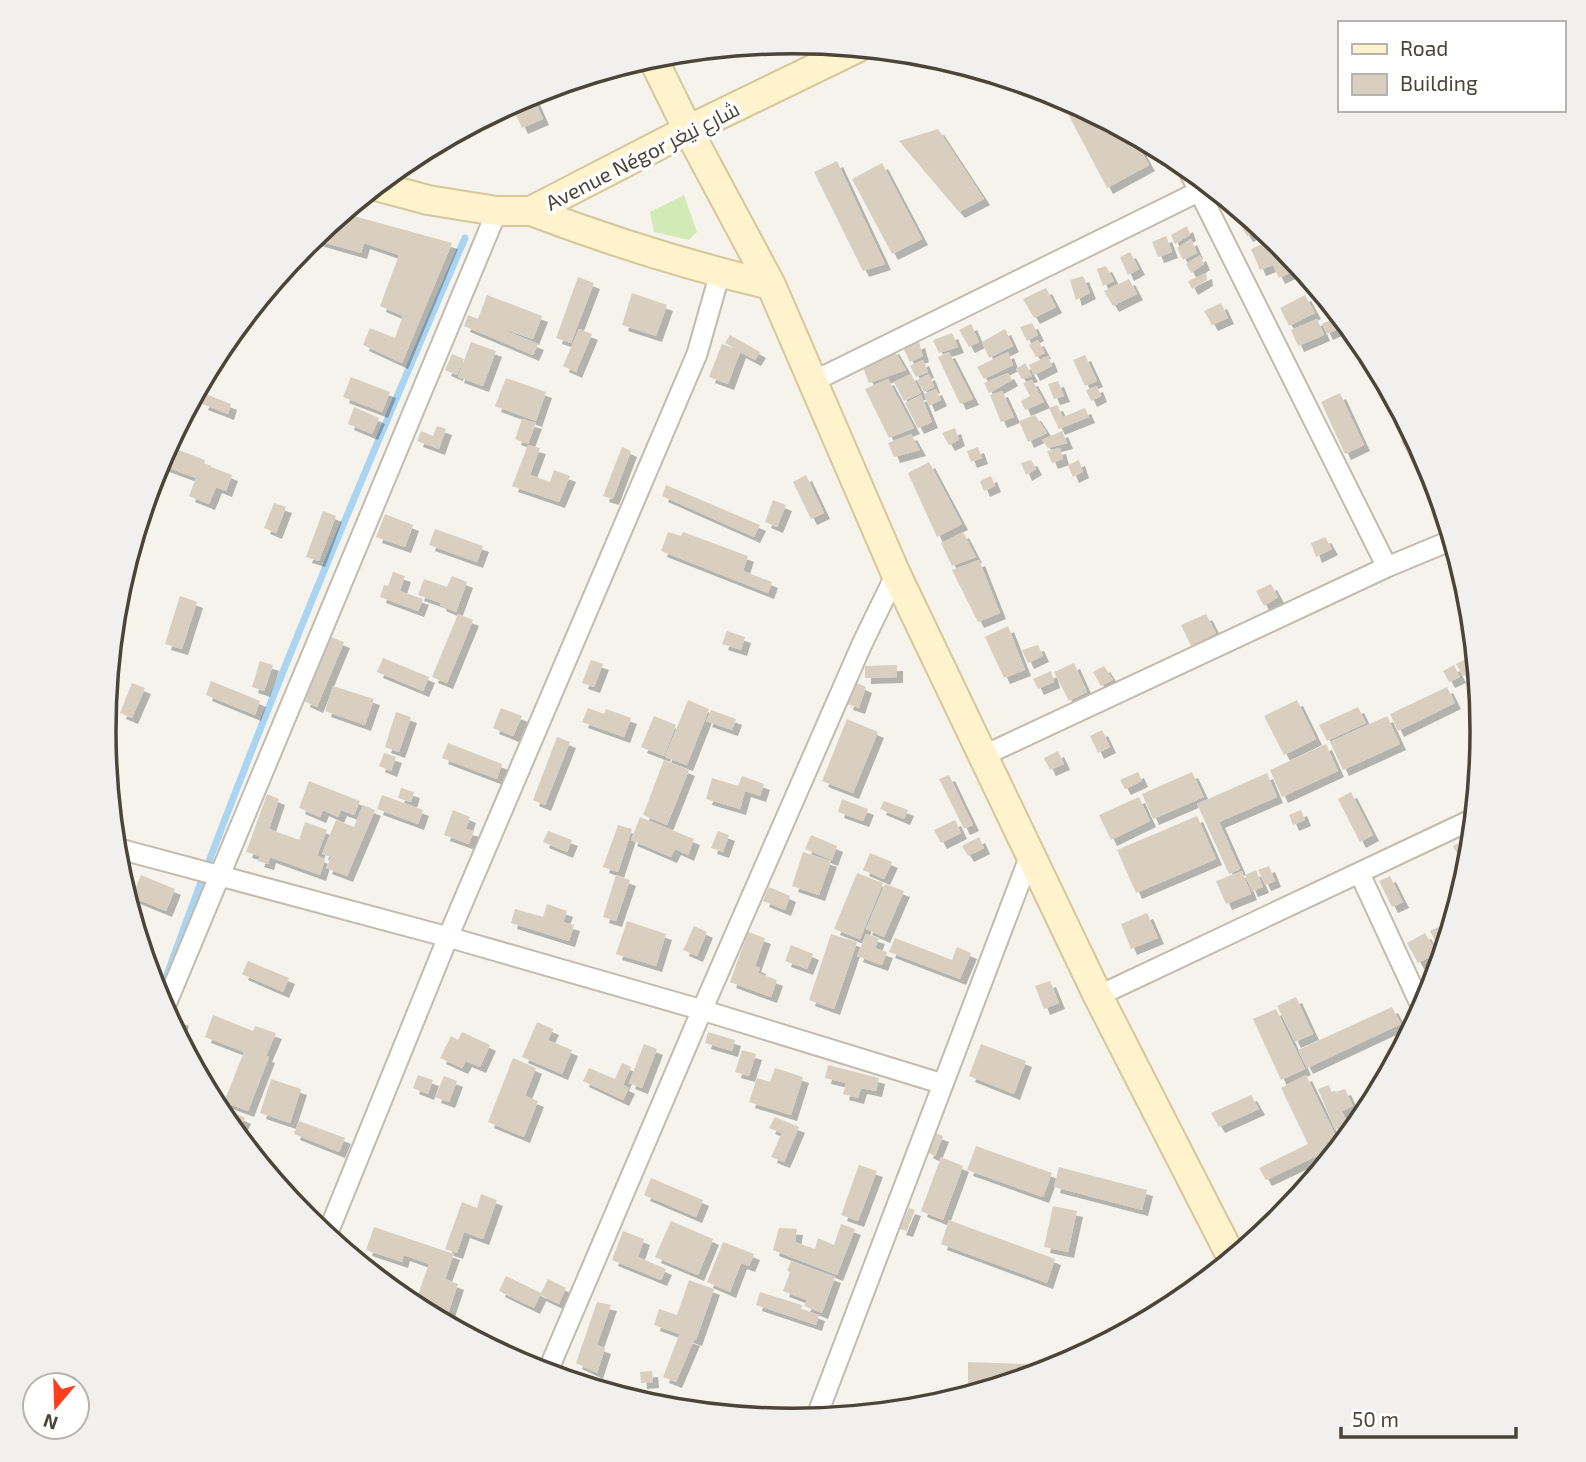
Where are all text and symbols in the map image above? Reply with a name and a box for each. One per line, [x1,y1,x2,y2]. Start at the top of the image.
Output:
legend [1338,21,1565,112]
text: Road [1400,35,1448,60]
text: Building [1400,70,1478,95]
street label: Avenue Négor شارع نيغر [541,95,744,217]
north arrow [21,1371,91,1441]
scale bar [1341,1396,1516,1440]
text: 50 m [1352,1406,1399,1431]
text: N [40,1409,61,1436]

